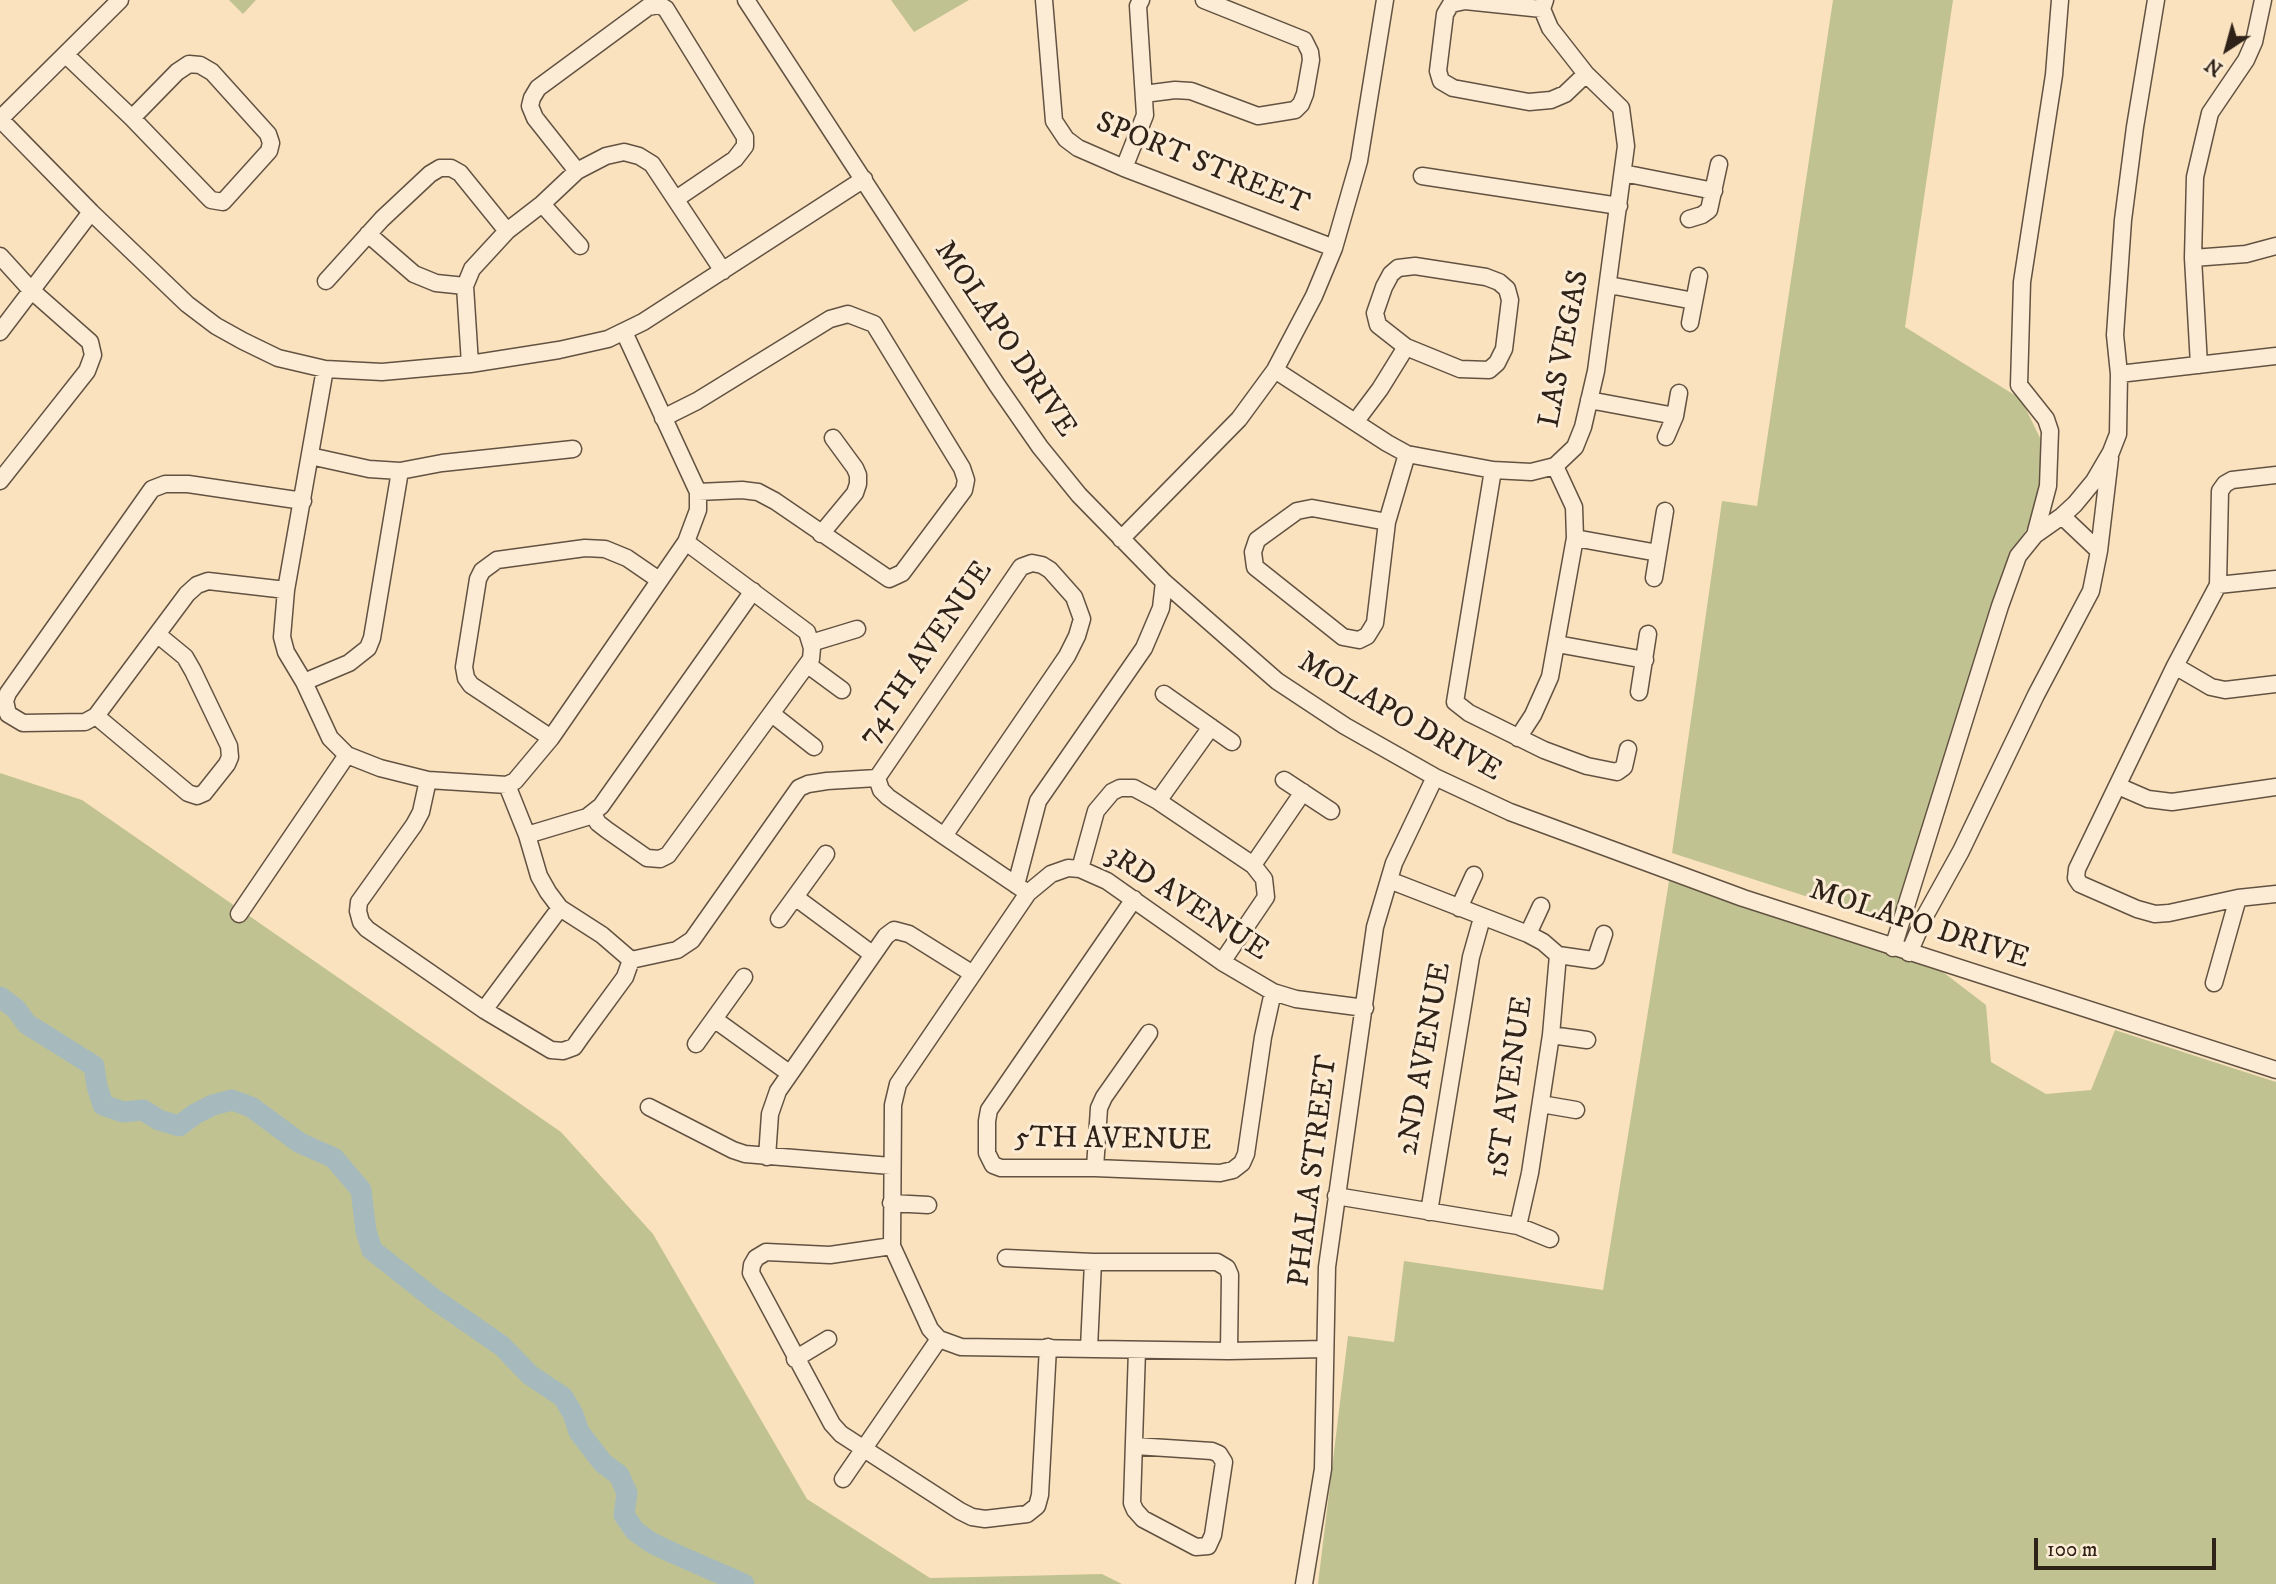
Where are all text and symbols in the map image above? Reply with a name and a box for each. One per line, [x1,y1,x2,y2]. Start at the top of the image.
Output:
north arrow [2192,14,2262,84]
text: N [2201,53,2227,80]
street label: SPORT STREET [1090,106,1314,224]
street label: MOLAPO DRIVE [925,235,1083,445]
street label: LAS VEGAS [1533,267,1599,431]
street label: 74TH AVENUE [852,555,1002,753]
street label: MOLAPO DRIVE [1291,645,1507,791]
street label: 3RD AVENUE [1098,838,1274,970]
street label: MOLAPO DRIVE [1805,874,2033,978]
street label: 2ND AVENUE [1391,960,1461,1158]
street label: 1ST AVENUE [1481,994,1543,1180]
street label: PHALA STREET [1283,1053,1347,1289]
street label: 5TH AVENUE [1014,1121,1212,1161]
scale bar [2038,1524,2220,1568]
text: 100 m [2047,1537,2098,1563]

